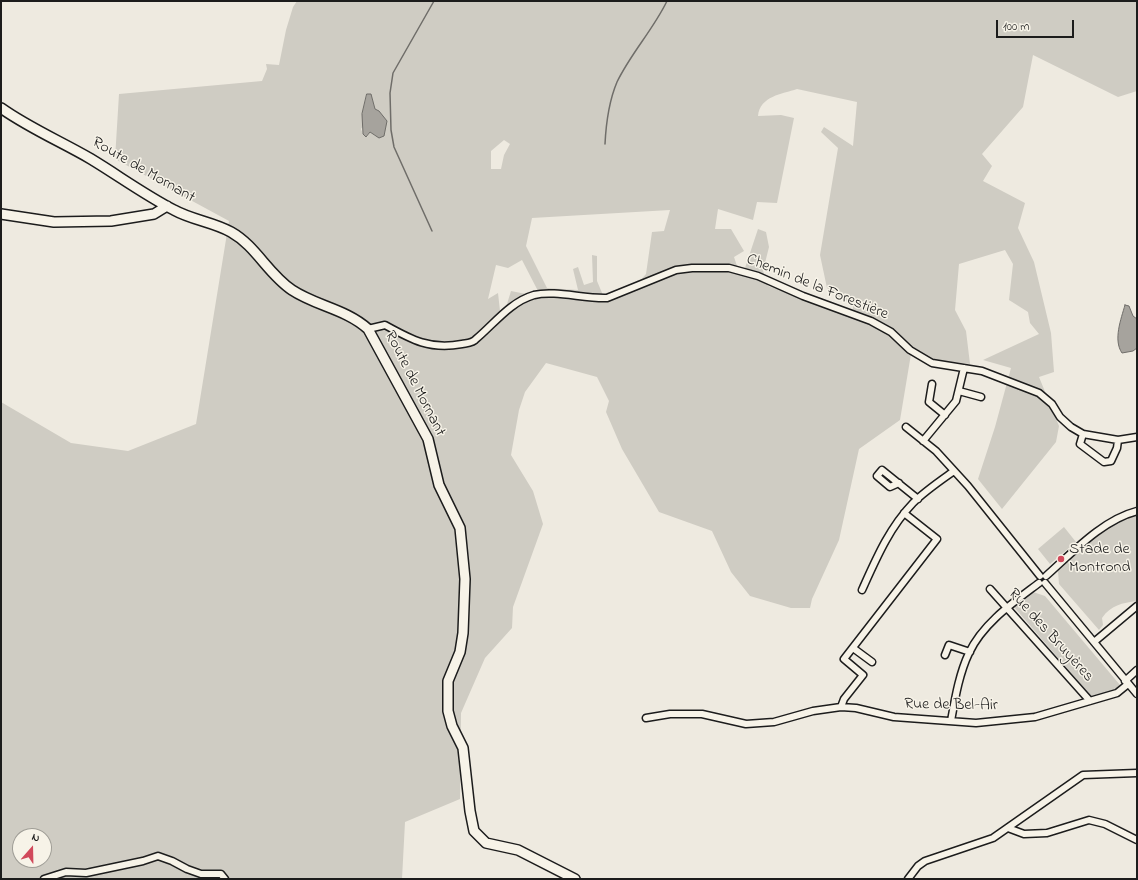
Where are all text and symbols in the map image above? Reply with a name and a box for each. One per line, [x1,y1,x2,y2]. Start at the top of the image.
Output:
scale bar [998,12,1076,38]
text: 100 m [1003,18,1030,36]
street label: Route de Mornant [88,134,198,208]
street label: Chemin de la Forestière [743,251,891,325]
street label: Route de Mornant [379,328,449,440]
place label: Stade de Montrond [1069,540,1130,578]
marker: Stade de Montrond [1056,554,1066,564]
street label: Rue des Bruyères [1003,585,1097,687]
street label: Rue de Bel-Air [904,696,998,716]
north arrow [12,828,52,868]
text: N [30,829,42,846]

